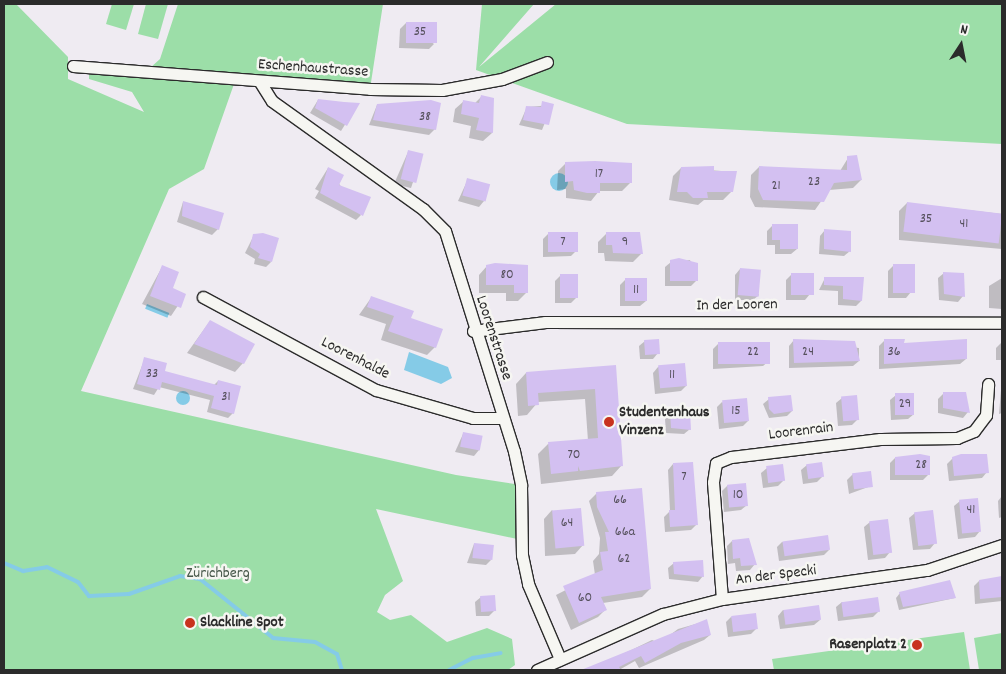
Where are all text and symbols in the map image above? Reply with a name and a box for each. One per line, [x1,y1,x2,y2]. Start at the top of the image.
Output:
north arrow [936,20,986,70]
text: N [959,20,969,41]
house number: 35 [414,24,426,40]
street label: Eschenhaustrasse [257,56,369,82]
house number: 38 [419,109,431,125]
house number: 17 [595,166,603,182]
house number: 23 [808,174,820,190]
house number: 21 [771,178,781,194]
house number: 35 [920,211,932,227]
house number: 41 [960,216,968,232]
house number: 7 [560,234,566,250]
house number: 9 [622,234,628,250]
house number: 80 [500,267,514,283]
house number: 11 [633,282,639,298]
street label: Loorenstrasse [470,293,516,383]
street label: In der Looren [696,296,778,316]
street label: Loorenhalde [318,334,392,384]
house number: 22 [747,344,759,360]
house number: 24 [802,344,814,360]
house number: 36 [887,344,901,360]
house number: 33 [146,366,158,382]
house number: 11 [669,367,675,383]
house number: 31 [221,389,231,405]
house number: 29 [899,396,911,412]
place label: Studentenhaus Vinzenz [619,403,710,441]
house number: 15 [731,403,741,419]
marker: Studentenhaus Vinzenz [603,416,615,428]
street label: Loorenrain [768,419,834,445]
house number: 70 [568,447,580,463]
house number: 28 [915,457,927,473]
house number: 7 [681,469,687,485]
house number: 10 [733,487,743,503]
house number: 66 [613,492,627,508]
house number: 41 [967,502,975,518]
house number: 64 [561,515,573,531]
house number: 66a [615,524,635,540]
house number: 62 [618,551,630,567]
street label: An der Specki [734,562,818,590]
park label: Zürichberg [186,564,250,584]
house number: 60 [578,590,592,606]
place label: Slackline Spot [200,613,284,633]
marker: Slackline Spot [184,617,196,629]
place label: Rasenplatz 2 [829,635,907,655]
marker: Rasenplatz 2 [911,639,923,651]

